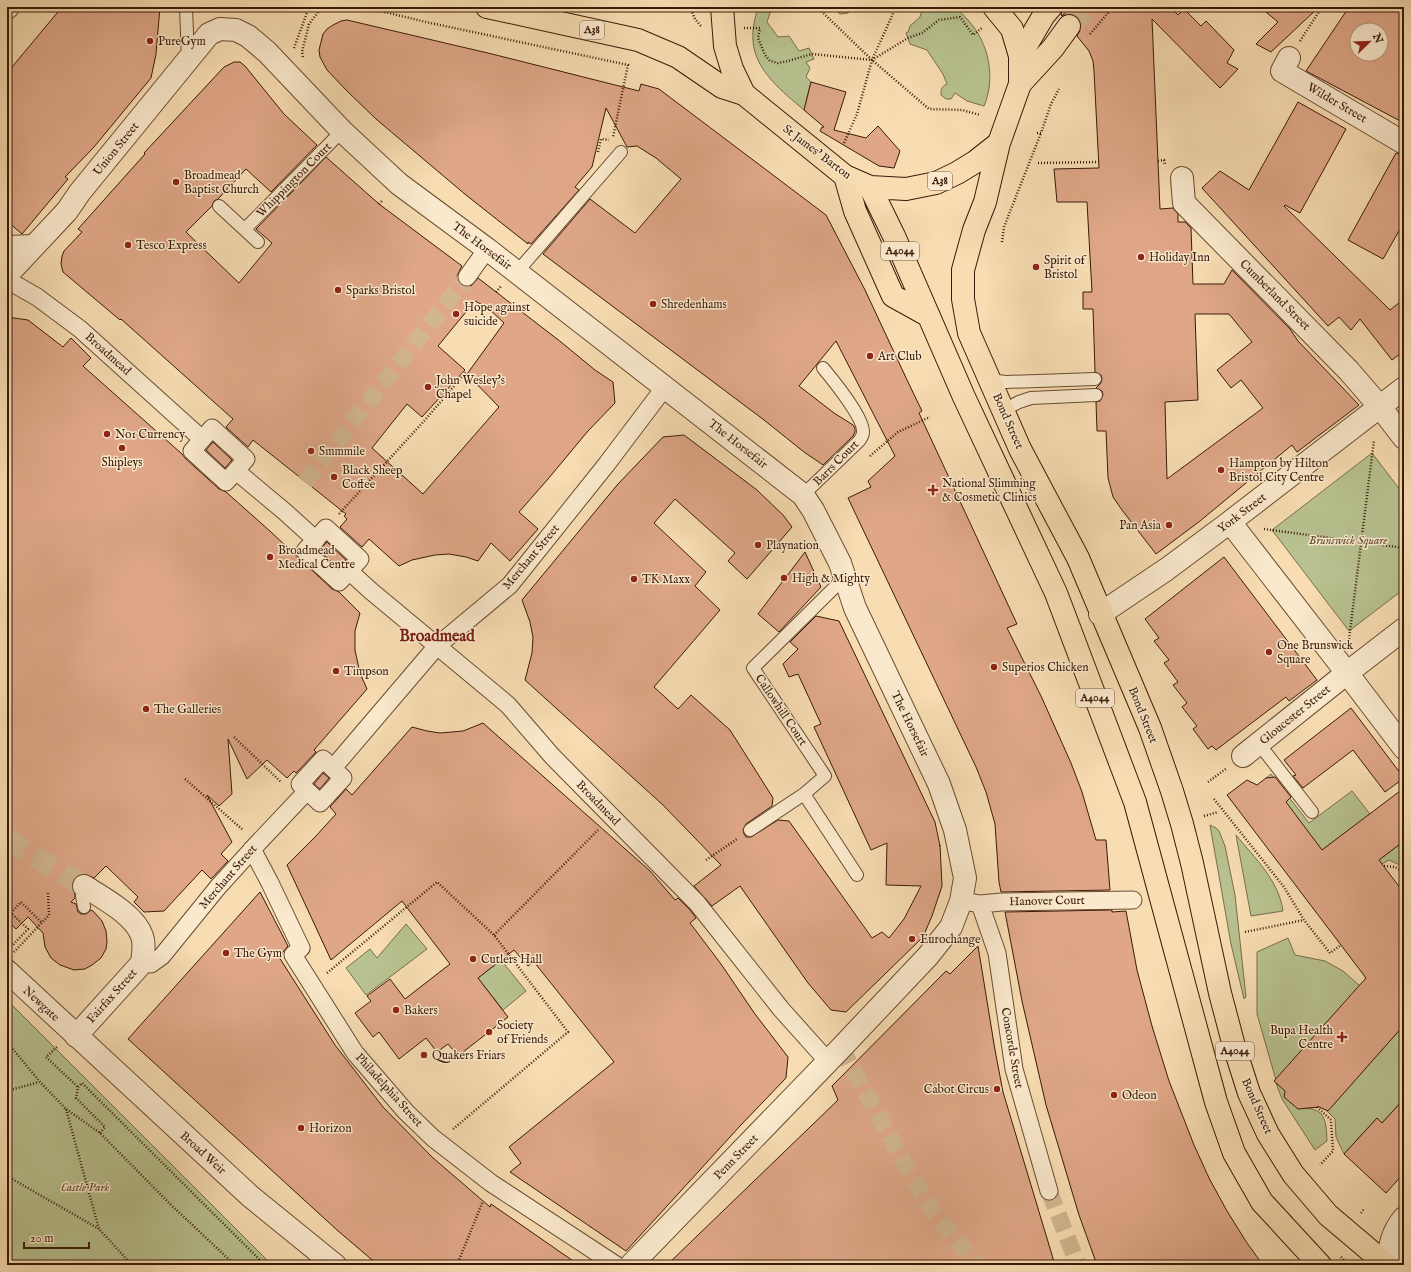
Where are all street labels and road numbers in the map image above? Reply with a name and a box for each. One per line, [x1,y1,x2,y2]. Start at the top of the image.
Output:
road number: A38 [580,21,604,39]
street label: Wilder Street [1304,80,1370,126]
street label: Union Street [90,119,142,179]
street label: St James' Barton [779,121,855,184]
street label: Whippington Court [253,139,335,221]
road number: A38 [928,172,952,190]
street label: The Horsefair [449,219,515,274]
road number: A4044 [881,242,919,260]
street label: Cumberland Street [1236,256,1314,334]
street label: Broadmead [82,329,135,379]
street label: Bond Street [989,391,1027,451]
street label: The Horsefair [705,416,771,472]
street label: Barrs Court [810,437,862,489]
street label: York Street [1215,490,1269,536]
street label: Merchant Street [499,521,563,593]
street label: Callowhill Court [752,671,810,749]
street label: Gloucester Street [1257,682,1333,748]
street label: Bond Street [1125,685,1161,745]
street label: The Horsefair [888,689,933,760]
road number: A4044 [1076,689,1114,707]
street label: Broadmead [573,777,624,829]
street label: Merchant Street [196,842,260,912]
street label: Hanover Court [1009,893,1085,909]
street label: Fairfax Street [84,966,140,1026]
street label: Newgate [20,983,63,1025]
street label: Concorde Street [998,1006,1026,1090]
road number: A4044 [1216,1042,1254,1060]
street label: Philadelphia Street [351,1050,426,1131]
street label: Bond Street [1238,1076,1276,1136]
street label: Broad Weir [177,1128,230,1178]
street label: Penn Street [711,1131,761,1183]

